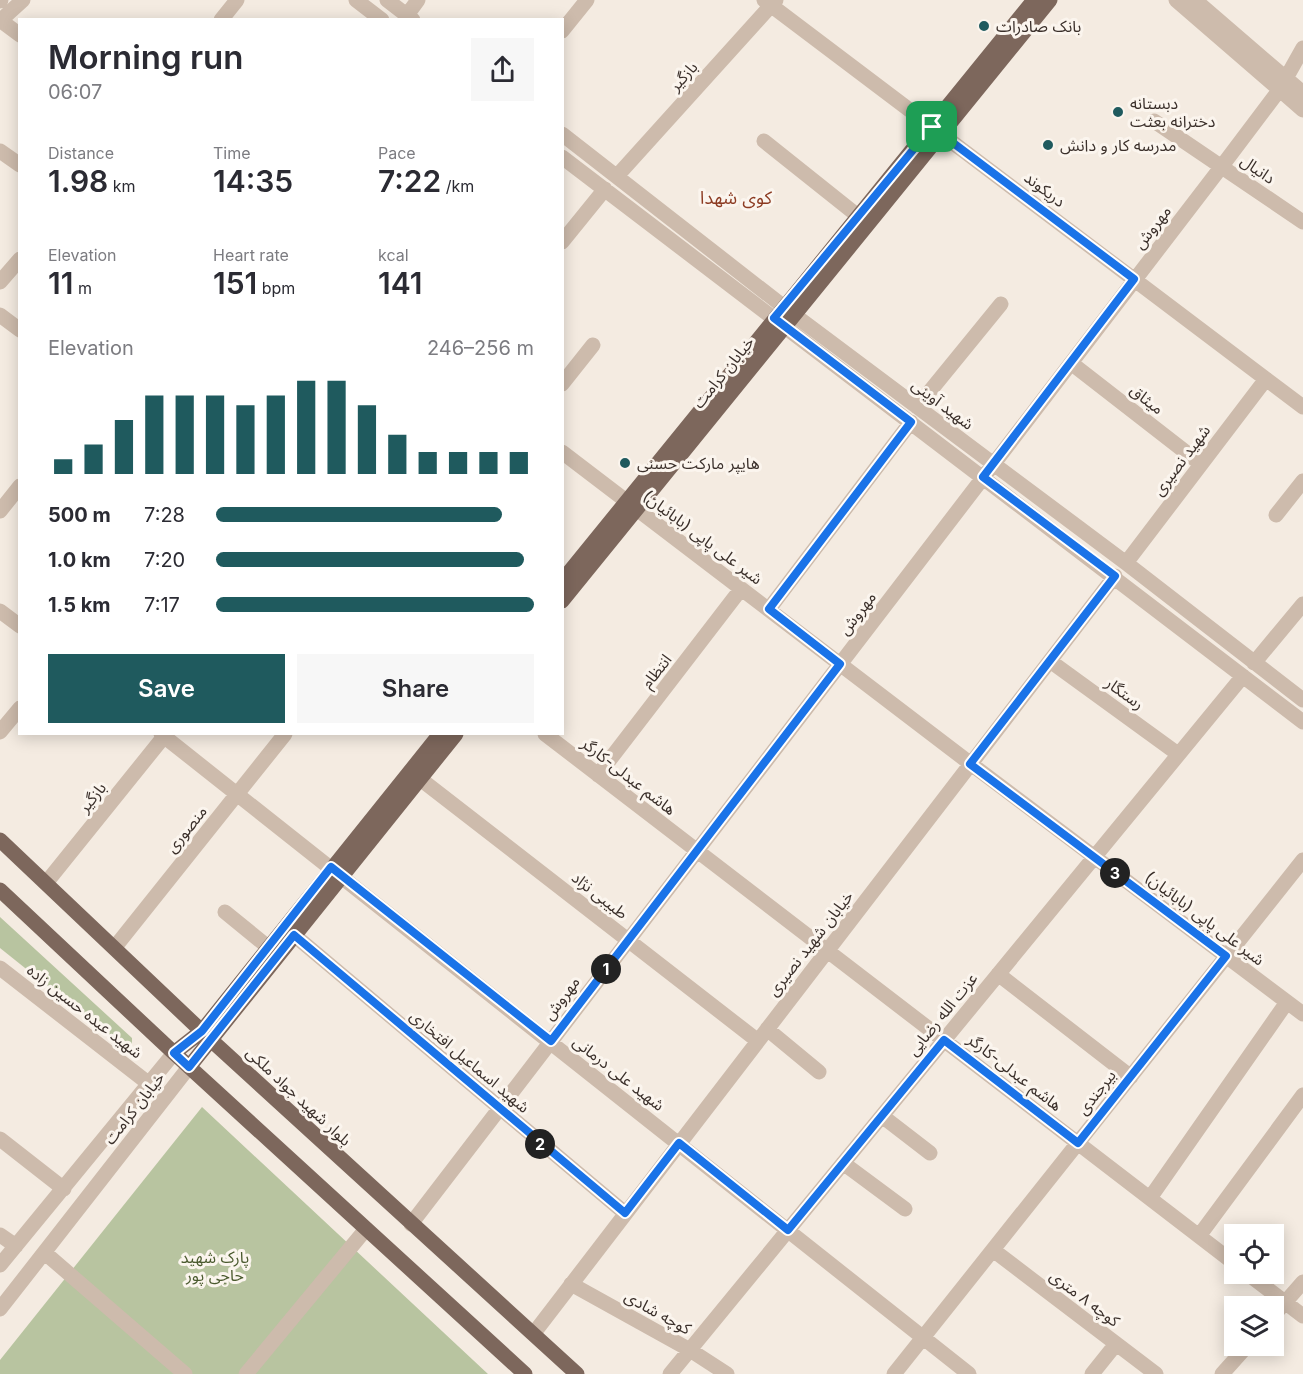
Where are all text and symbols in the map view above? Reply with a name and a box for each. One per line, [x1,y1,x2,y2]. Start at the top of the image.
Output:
place label: بانک صادرات [996,16,1081,36]
marker: بانک صادرات [977,19,991,33]
text: Morning run [48,37,243,77]
button: share [471,38,534,101]
street label: بازگیر [664,57,702,96]
text: 06:07 [48,80,102,104]
place label: دبستانه دخترانه بعثت [1130,93,1215,131]
pin [906,101,957,152]
marker: دبستانه دخترانه بعثت [1111,105,1125,119]
icon: arrive [915,110,948,143]
place label: مدرسه کار و دانش [1060,135,1176,155]
marker: مدرسه کار و دانش [1041,138,1055,152]
text: Distance [48,143,114,163]
text: Time [213,143,251,163]
text: Pace [378,143,416,163]
street label: دانیال [1236,150,1279,189]
text: 1.98 [48,163,108,199]
text: 14:35 [213,163,293,199]
text: 7:22 [378,163,441,199]
street label: دریکوند [1020,167,1070,211]
text: km [108,176,136,196]
text: /km [441,176,474,196]
district label: کوی شهدا [700,187,772,209]
street label: مهروش [1129,201,1175,253]
text: Elevation [48,245,117,265]
text: Heart rate [213,245,289,265]
text: kcal [378,245,409,265]
text: 11 [48,265,73,301]
text: 151 [213,265,257,301]
text: 141 [378,265,422,301]
text: m [73,278,92,298]
text: bpm [257,278,295,298]
street label: خیابان کرامت [688,332,758,412]
text: Elevation [48,336,134,360]
text: 246–256 m [427,336,534,360]
street label: شهید آوینی [908,374,978,434]
street label: میثاق [1126,380,1168,418]
street label: شهید نصیری [1148,421,1214,499]
place label: هایپر مارکت حسنی [637,453,760,474]
marker: هایپر مارکت حسنی [618,456,632,470]
street label: شیر علی پاپی (بابائیان) [639,486,767,589]
text: 500 m [48,503,111,527]
text: 7:28 [144,503,185,527]
text: 1.0 km [48,548,111,572]
text: 7:20 [144,548,185,572]
street label: مهروش [834,587,880,639]
text: 1.5 km [48,593,111,617]
text: 7:17 [144,593,180,617]
street label: انتظام [636,650,678,694]
button: Save [48,654,285,723]
button: Share [297,654,534,723]
street label: رستگار [1101,672,1148,714]
street label: هاشم عبدلی-کارگر [575,732,680,822]
street label: بازگیر [73,778,110,817]
street label: منصوری [161,801,211,857]
pin: 3 [1100,858,1130,888]
text: 3 [1110,863,1120,883]
street label: طبیبی نژاد [568,867,632,923]
street label: شیر علی پاپی (بابائیان) [1141,867,1269,970]
street label: خیابان شهید نصیری [763,886,857,1000]
pin: 1 [591,954,621,984]
text: 1 [603,959,609,979]
street label: شهید عبده حسین زاده [23,960,147,1062]
street label: عزت الله رضایی [902,969,982,1059]
street label: مهروش [538,972,584,1024]
street label: شهید اسماعیل افتخاری [406,1005,534,1117]
street label: هاشم عبدلی-کارگر [961,1028,1066,1118]
street label: شهید علی درمانی [569,1031,669,1115]
street label: بلوار شهید جواد ملکی [242,1042,356,1150]
street label: بیرجندی [1072,1066,1120,1118]
street label: خیابان کرامت [99,1068,169,1148]
pin: 2 [525,1129,555,1159]
text: 2 [535,1134,545,1154]
map controls [1224,1224,1284,1356]
button: locate [1224,1224,1284,1284]
park label: پارک شهید حاجی پور [181,1247,249,1286]
street label: کوچه ۸ متری [1045,1265,1124,1332]
street label: کوچه شادی [621,1286,695,1340]
button: layers [1224,1296,1284,1356]

